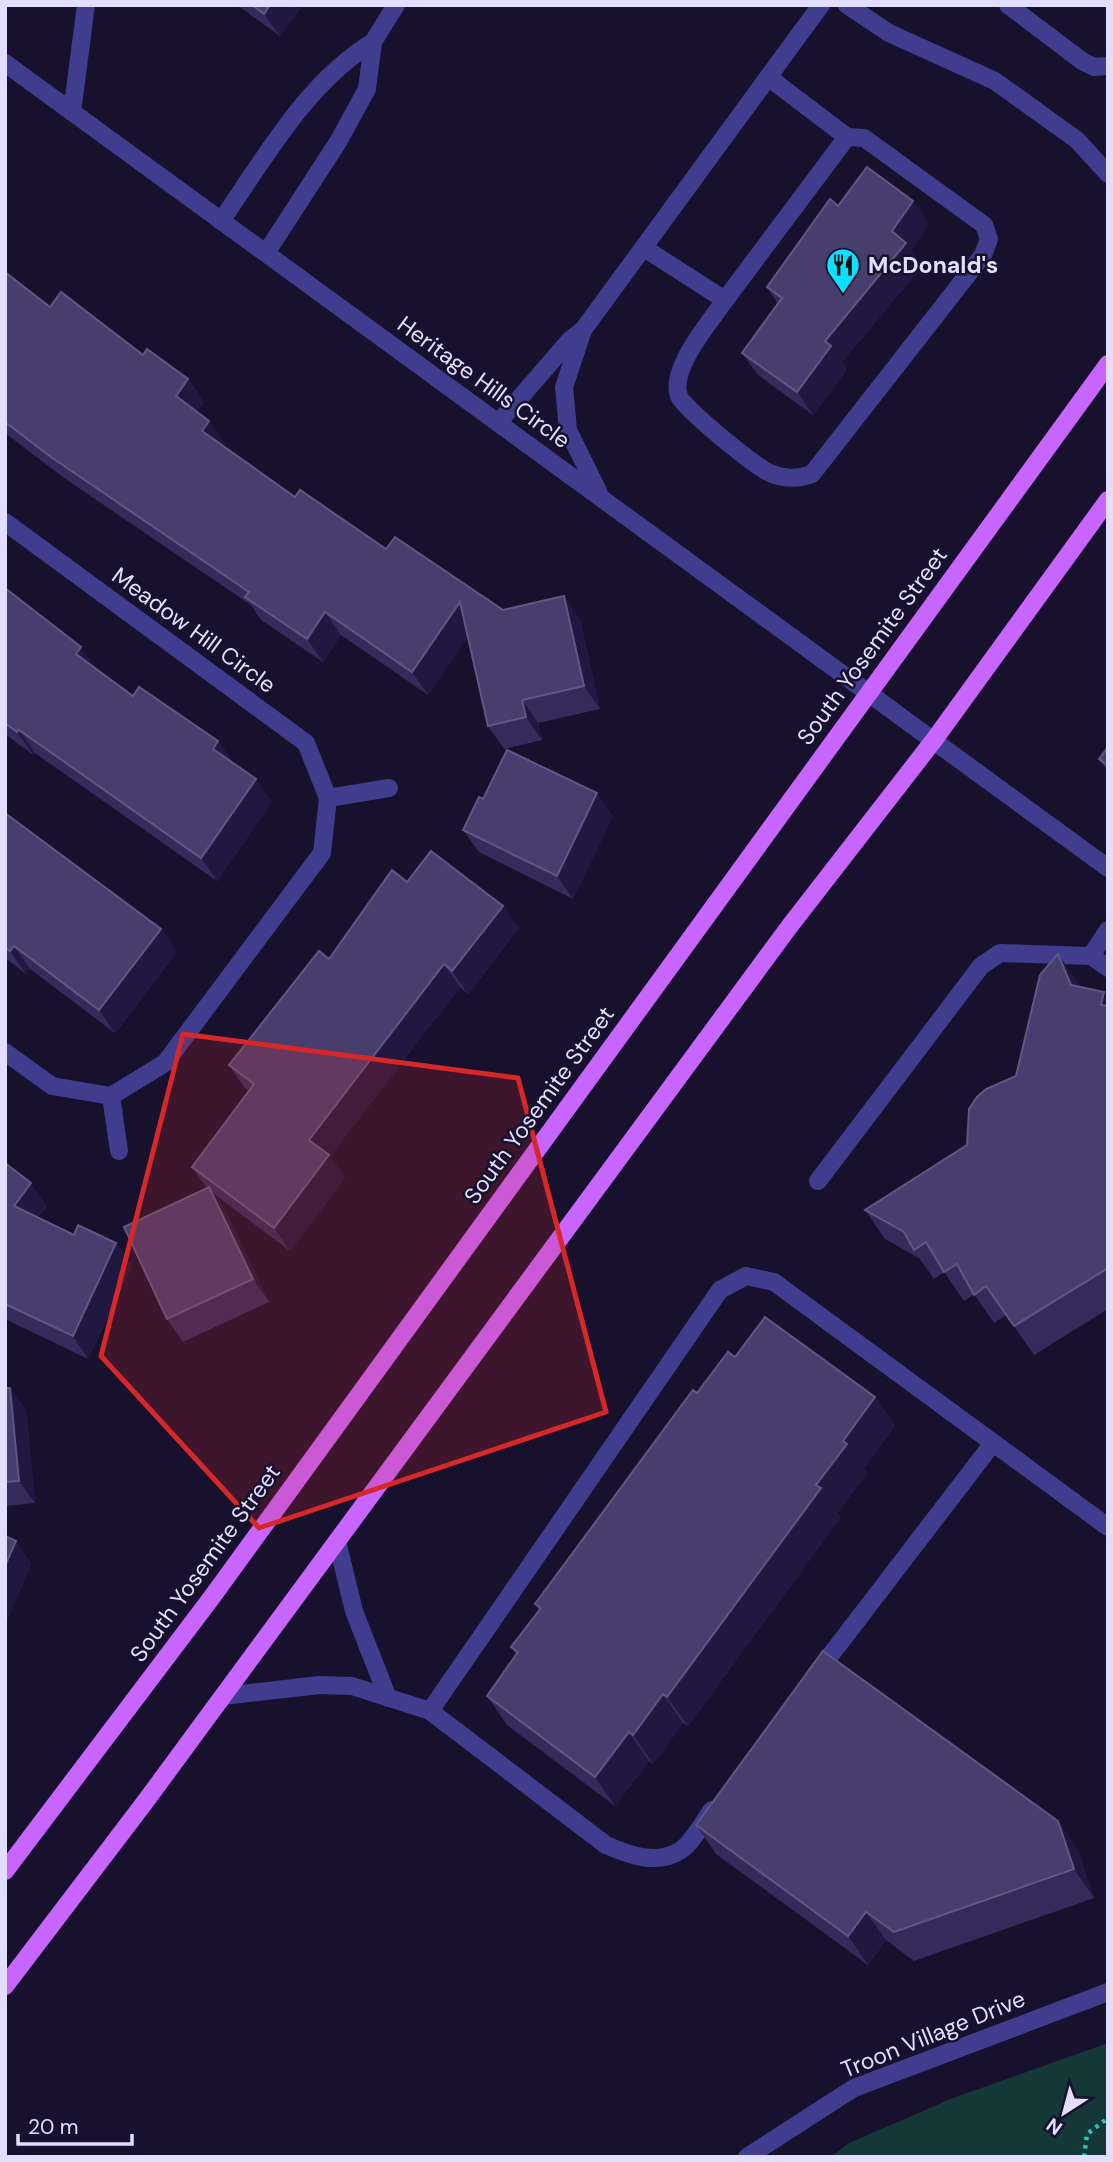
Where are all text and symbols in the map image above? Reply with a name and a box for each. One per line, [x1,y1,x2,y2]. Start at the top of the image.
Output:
restaurant icon: McDonald's [824,246,862,295]
place label: McDonald's [868,250,998,280]
street label: Heritage Hills Circle [392,309,576,455]
street label: South Yosemite Street [790,541,954,751]
street label: Meadow Hill Circle [106,560,282,700]
street label: South Yosemite Street [457,1000,621,1210]
street label: South Yosemite Street [123,1458,287,1668]
street label: Troon Village Drive [837,1983,1029,2085]
north arrow [1029,2078,1099,2148]
scale bar [18,2102,131,2146]
text: N [1041,2112,1067,2141]
text: 20 m [28,2113,79,2141]

